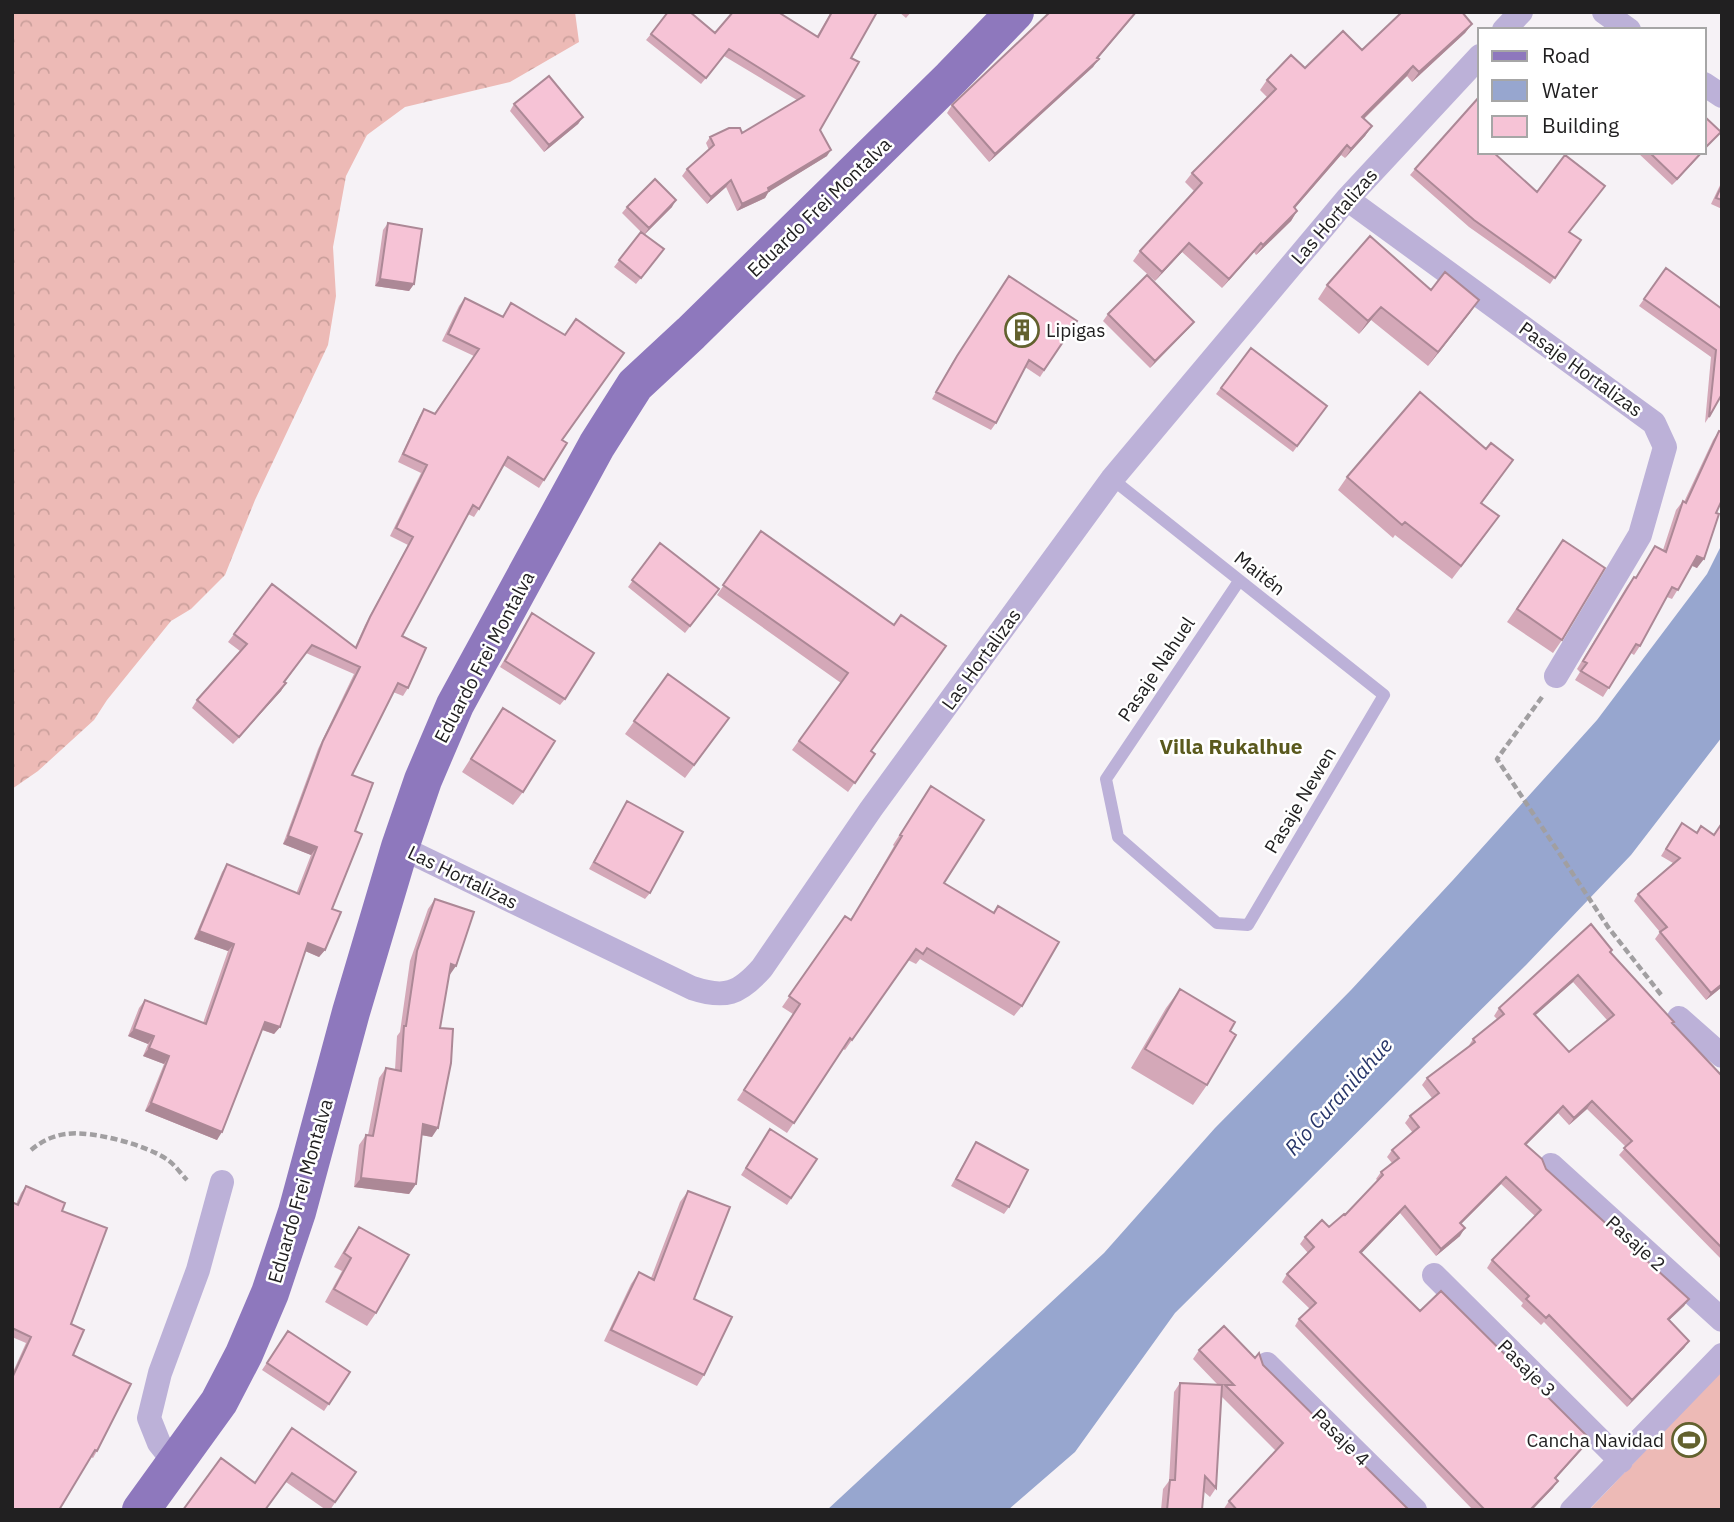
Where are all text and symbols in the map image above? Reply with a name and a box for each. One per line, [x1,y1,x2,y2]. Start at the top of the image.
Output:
legend [1478,28,1706,154]
text: Road [1542,41,1590,69]
text: Water [1542,76,1599,104]
text: Building [1542,111,1619,139]
street label: Eduardo Frei Montalva [742,132,896,282]
street label: Las Hortalizas [1286,163,1382,269]
building icon: Lipigas [1003,311,1041,349]
street label: Pasaje Hortalizas [1515,316,1647,422]
place label: Lipigas [1046,318,1105,342]
street label: Maitén [1230,546,1290,600]
street label: Eduardo Frei Montalva [429,567,539,747]
street label: Las Hortalizas [936,604,1026,714]
street label: Pasaje Nahuel [1112,612,1200,726]
district label: Villa Rukalhue [1159,732,1303,760]
street label: Pasaje Newen [1259,742,1341,858]
street label: Las Hortalizas [404,840,522,914]
water label: Río Curanilahue [1278,1031,1398,1161]
street label: Eduardo Frei Montalva [262,1096,338,1286]
street label: Pasaje 2 [1601,1210,1671,1276]
street label: Pasaje 3 [1493,1334,1561,1402]
street label: Pasaje 4 [1307,1403,1375,1471]
sports icon: Cancha Navidad [1670,1421,1708,1459]
place label: Cancha Navidad [1527,1428,1664,1452]

